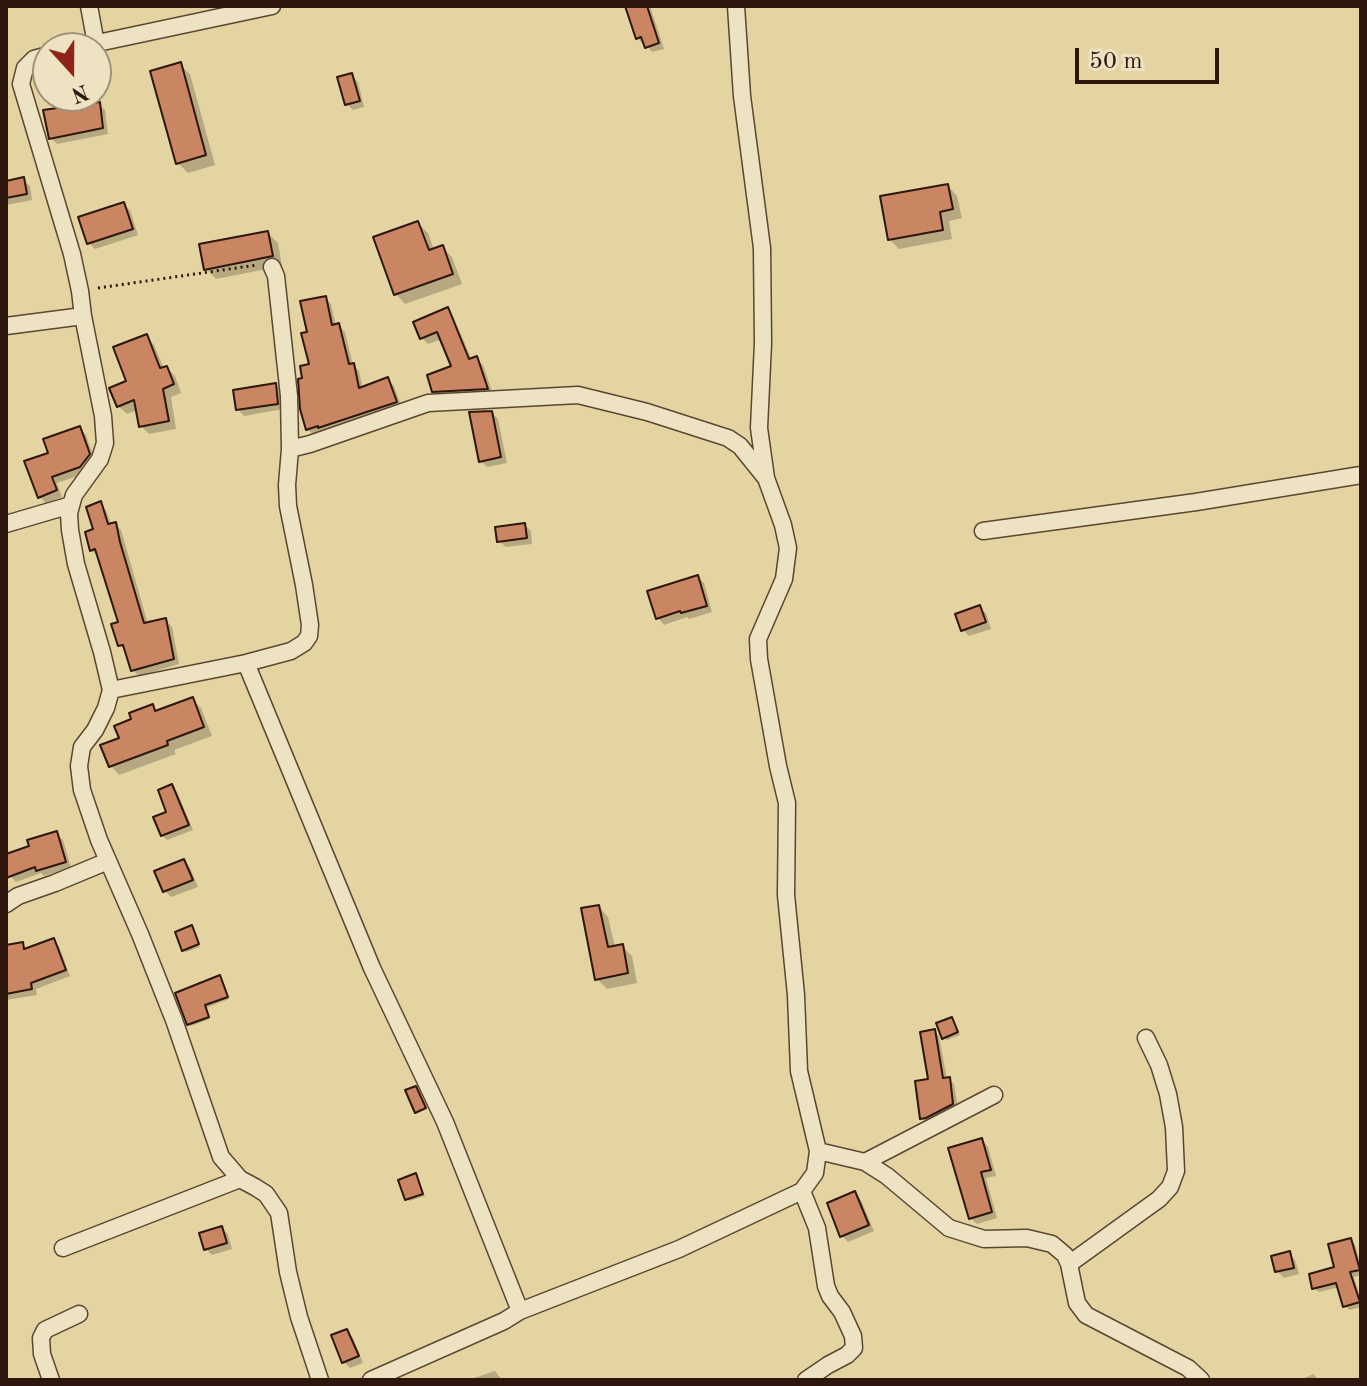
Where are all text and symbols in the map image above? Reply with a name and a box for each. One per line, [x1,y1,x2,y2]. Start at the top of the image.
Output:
north arrow [32,32,112,112]
scale bar [1079,32,1223,82]
text: 50 m [1089,50,1143,74]
text: N [68,79,92,106]

